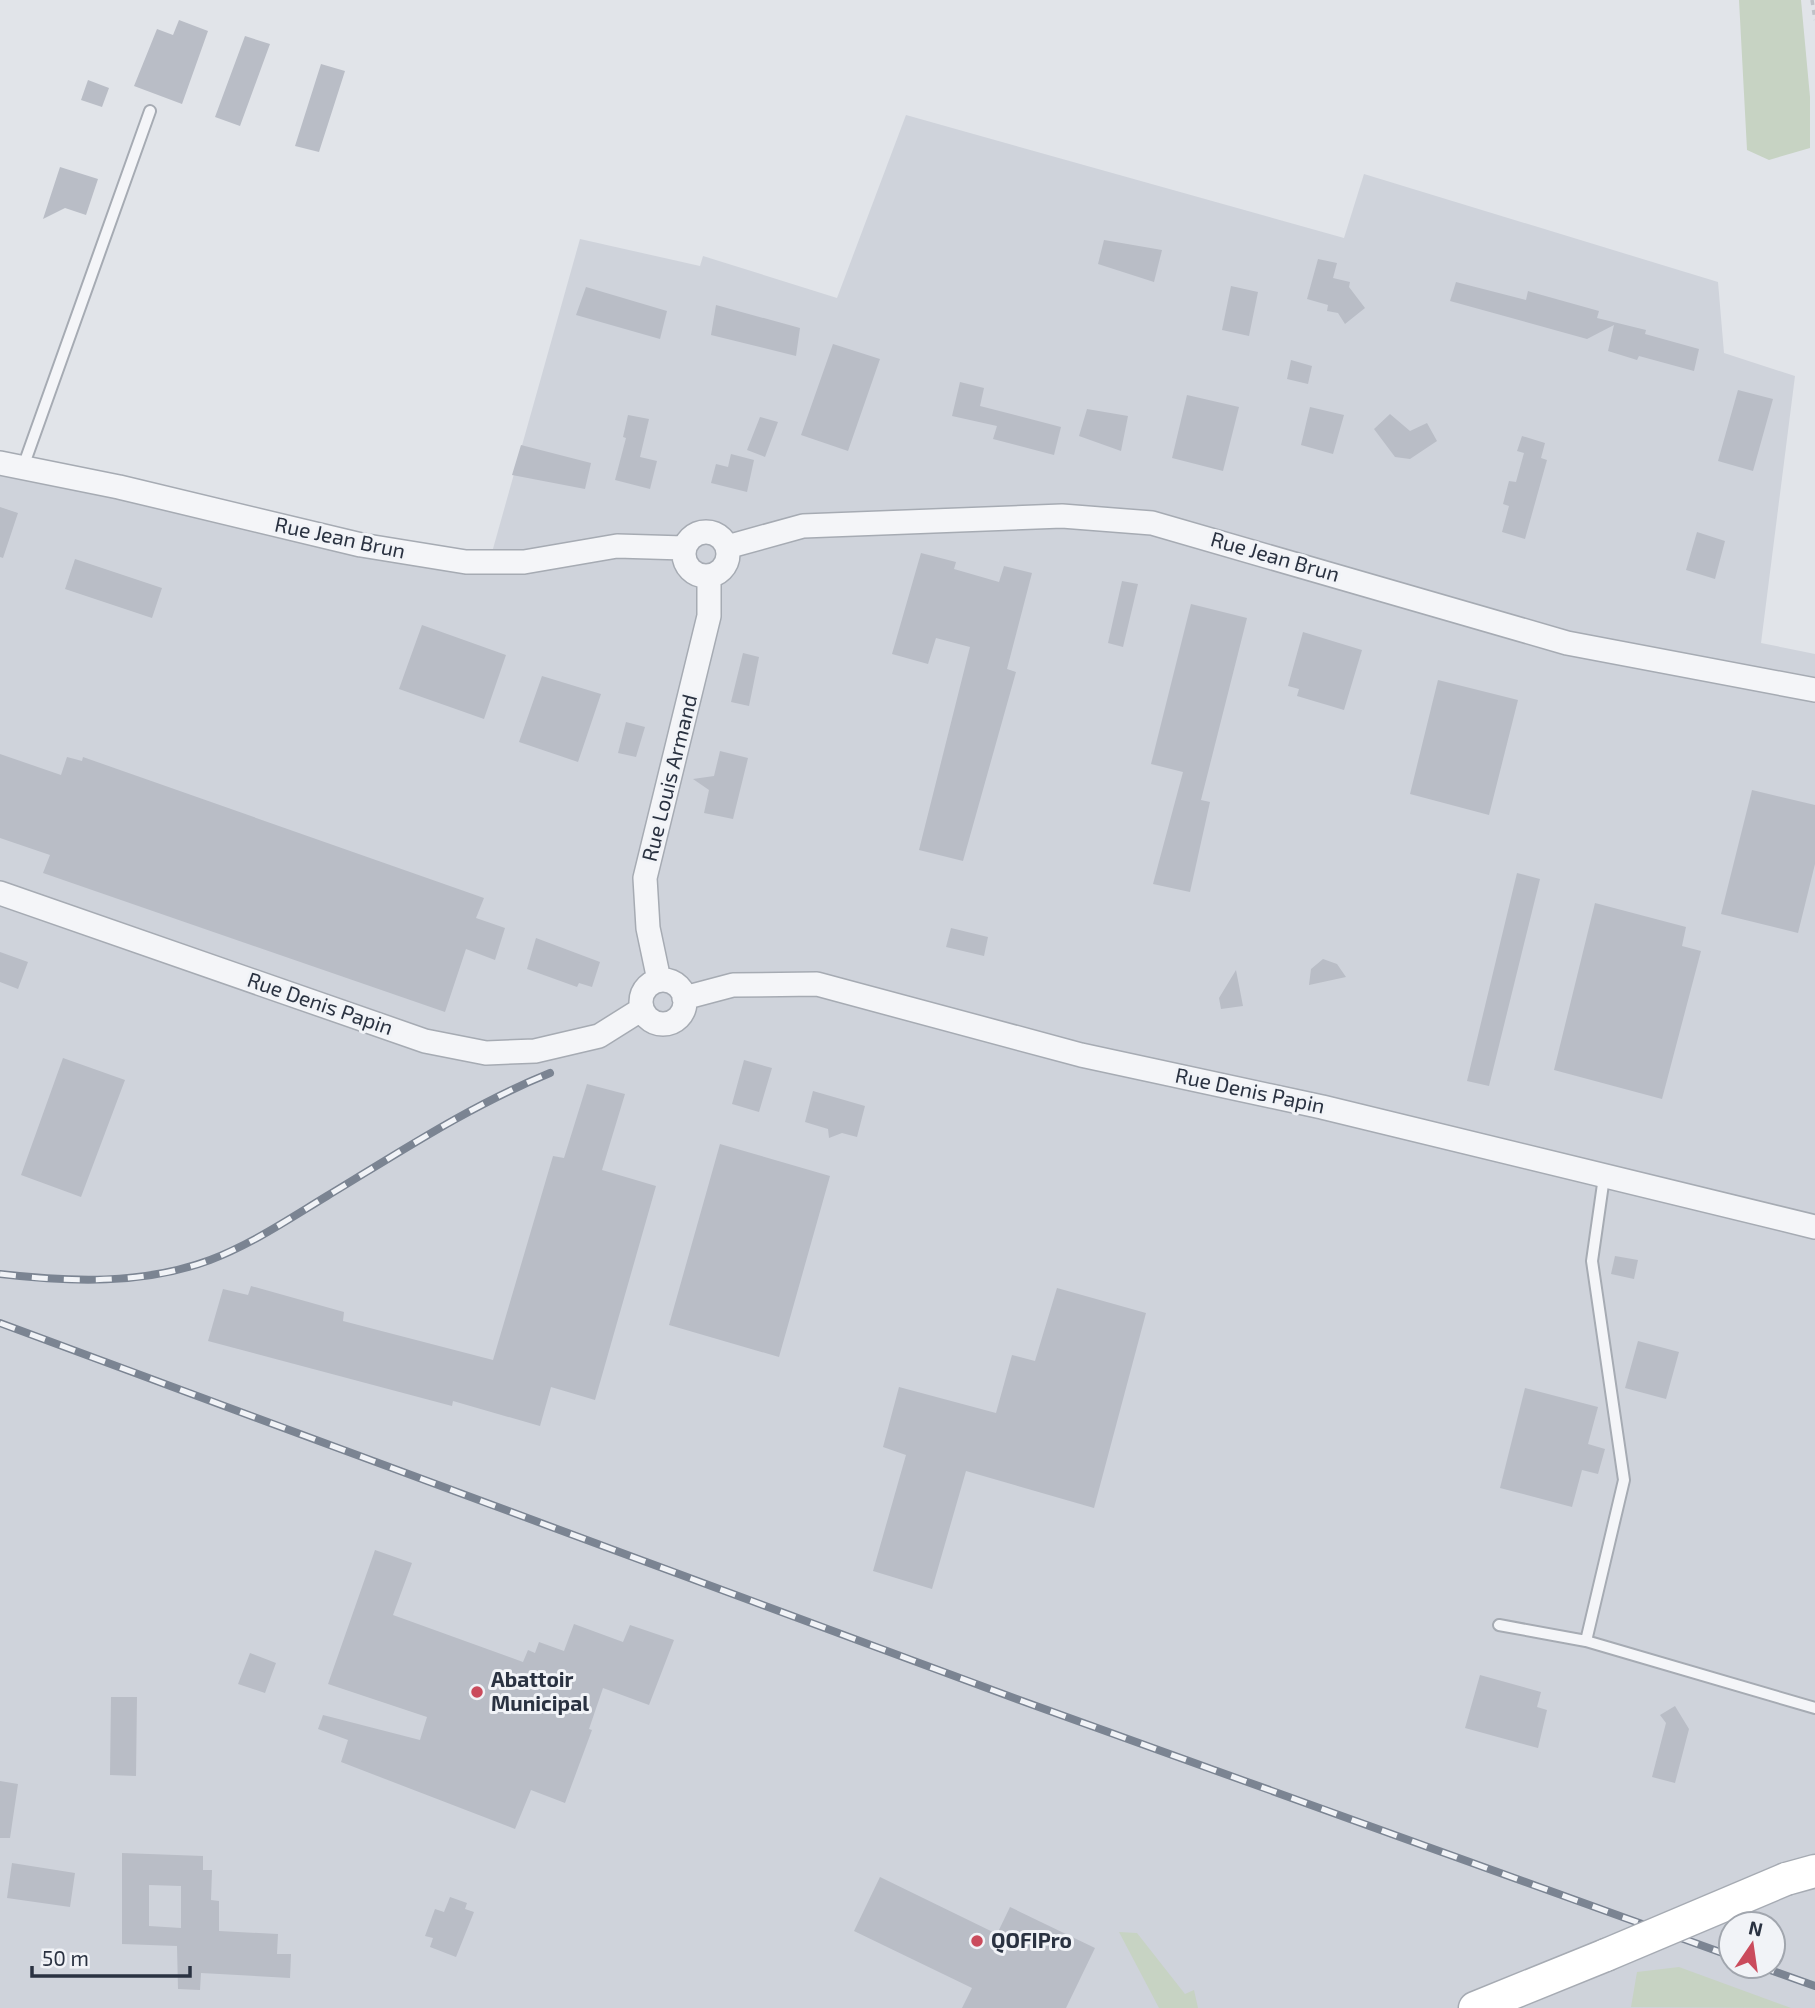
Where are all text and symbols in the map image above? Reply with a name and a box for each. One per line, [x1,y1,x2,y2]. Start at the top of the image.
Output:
street label: Rue Jean Brun [273,510,408,563]
street label: Rue Jean Brun [1208,525,1343,586]
street label: Rue Louis Armand [636,692,701,864]
street label: Rue Denis Papin [244,966,397,1039]
street label: Rue Denis Papin [1173,1061,1327,1118]
place label: Abattoir Municipal [491,1666,589,1715]
marker: Abattoir Municipal [469,1684,485,1700]
north arrow [1717,1910,1787,1980]
text: N [1747,1915,1765,1941]
place label: QOFIPro [991,1927,1072,1953]
marker: QOFIPro [969,1933,985,1949]
scale bar [32,1934,189,1978]
text: 50 m [42,1945,89,1970]

